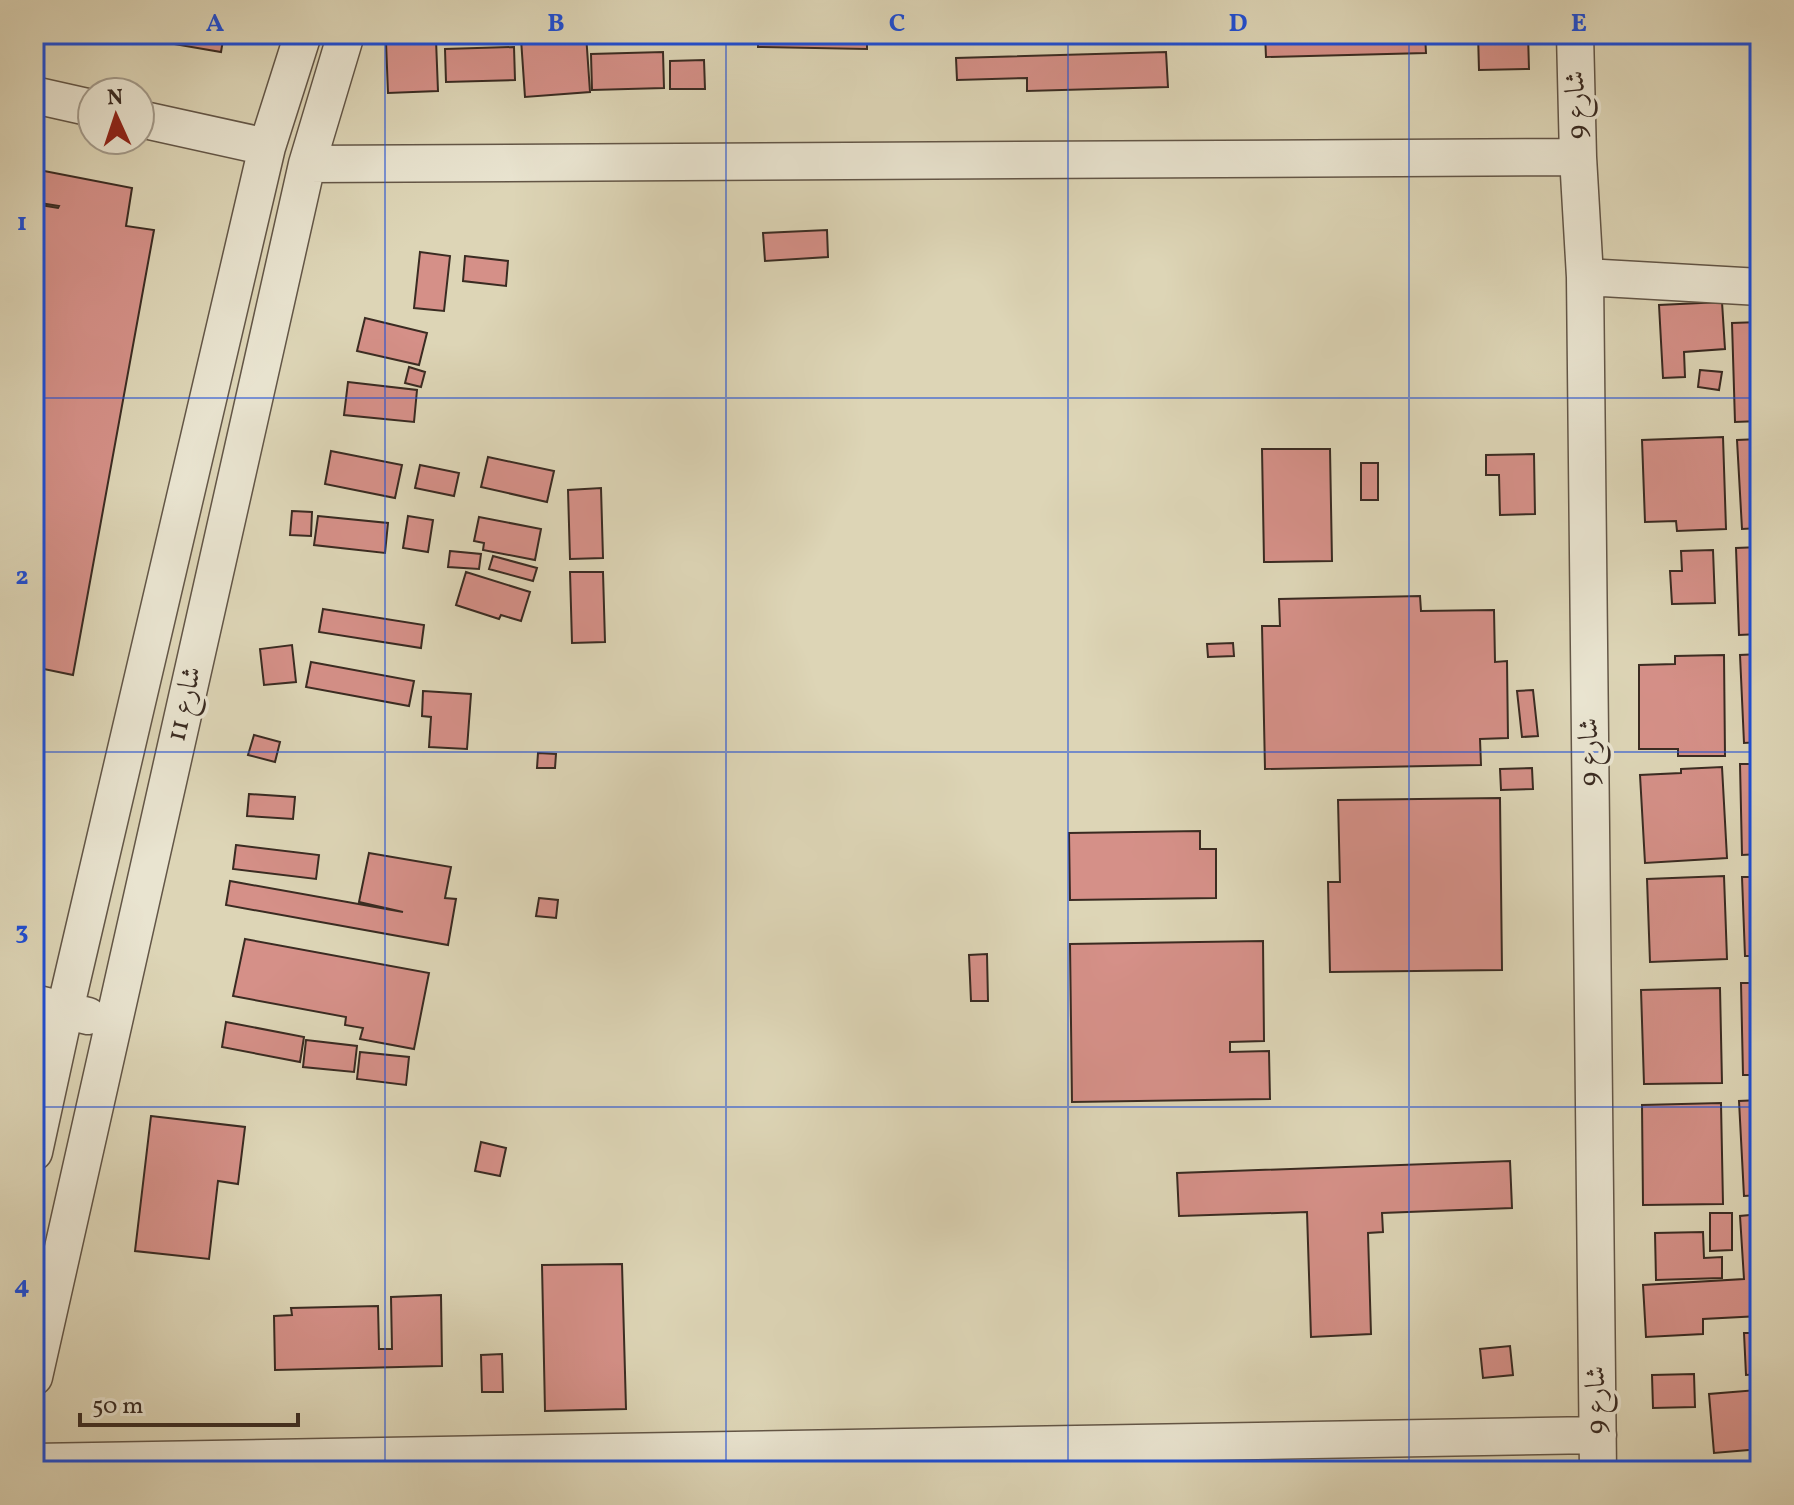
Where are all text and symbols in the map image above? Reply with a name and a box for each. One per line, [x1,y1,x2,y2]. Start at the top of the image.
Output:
text: A [206,6,225,42]
text: B [547,6,565,42]
text: C [889,6,905,42]
text: D [1228,6,1248,42]
text: E [1571,6,1587,42]
street label: شارع 9 [1556,70,1600,140]
north arrow [76,76,156,156]
text: N [106,83,124,114]
text: 1 [17,205,27,241]
text: 2 [15,559,29,595]
street label: شارع 11 [157,663,214,746]
street label: شارع 9 [1570,717,1612,787]
text: 3 [15,914,29,950]
text: 4 [14,1268,30,1304]
street label: شارع 9 [1577,1365,1619,1435]
scale bar [80,1377,298,1427]
text: 50 m [92,1390,144,1424]

